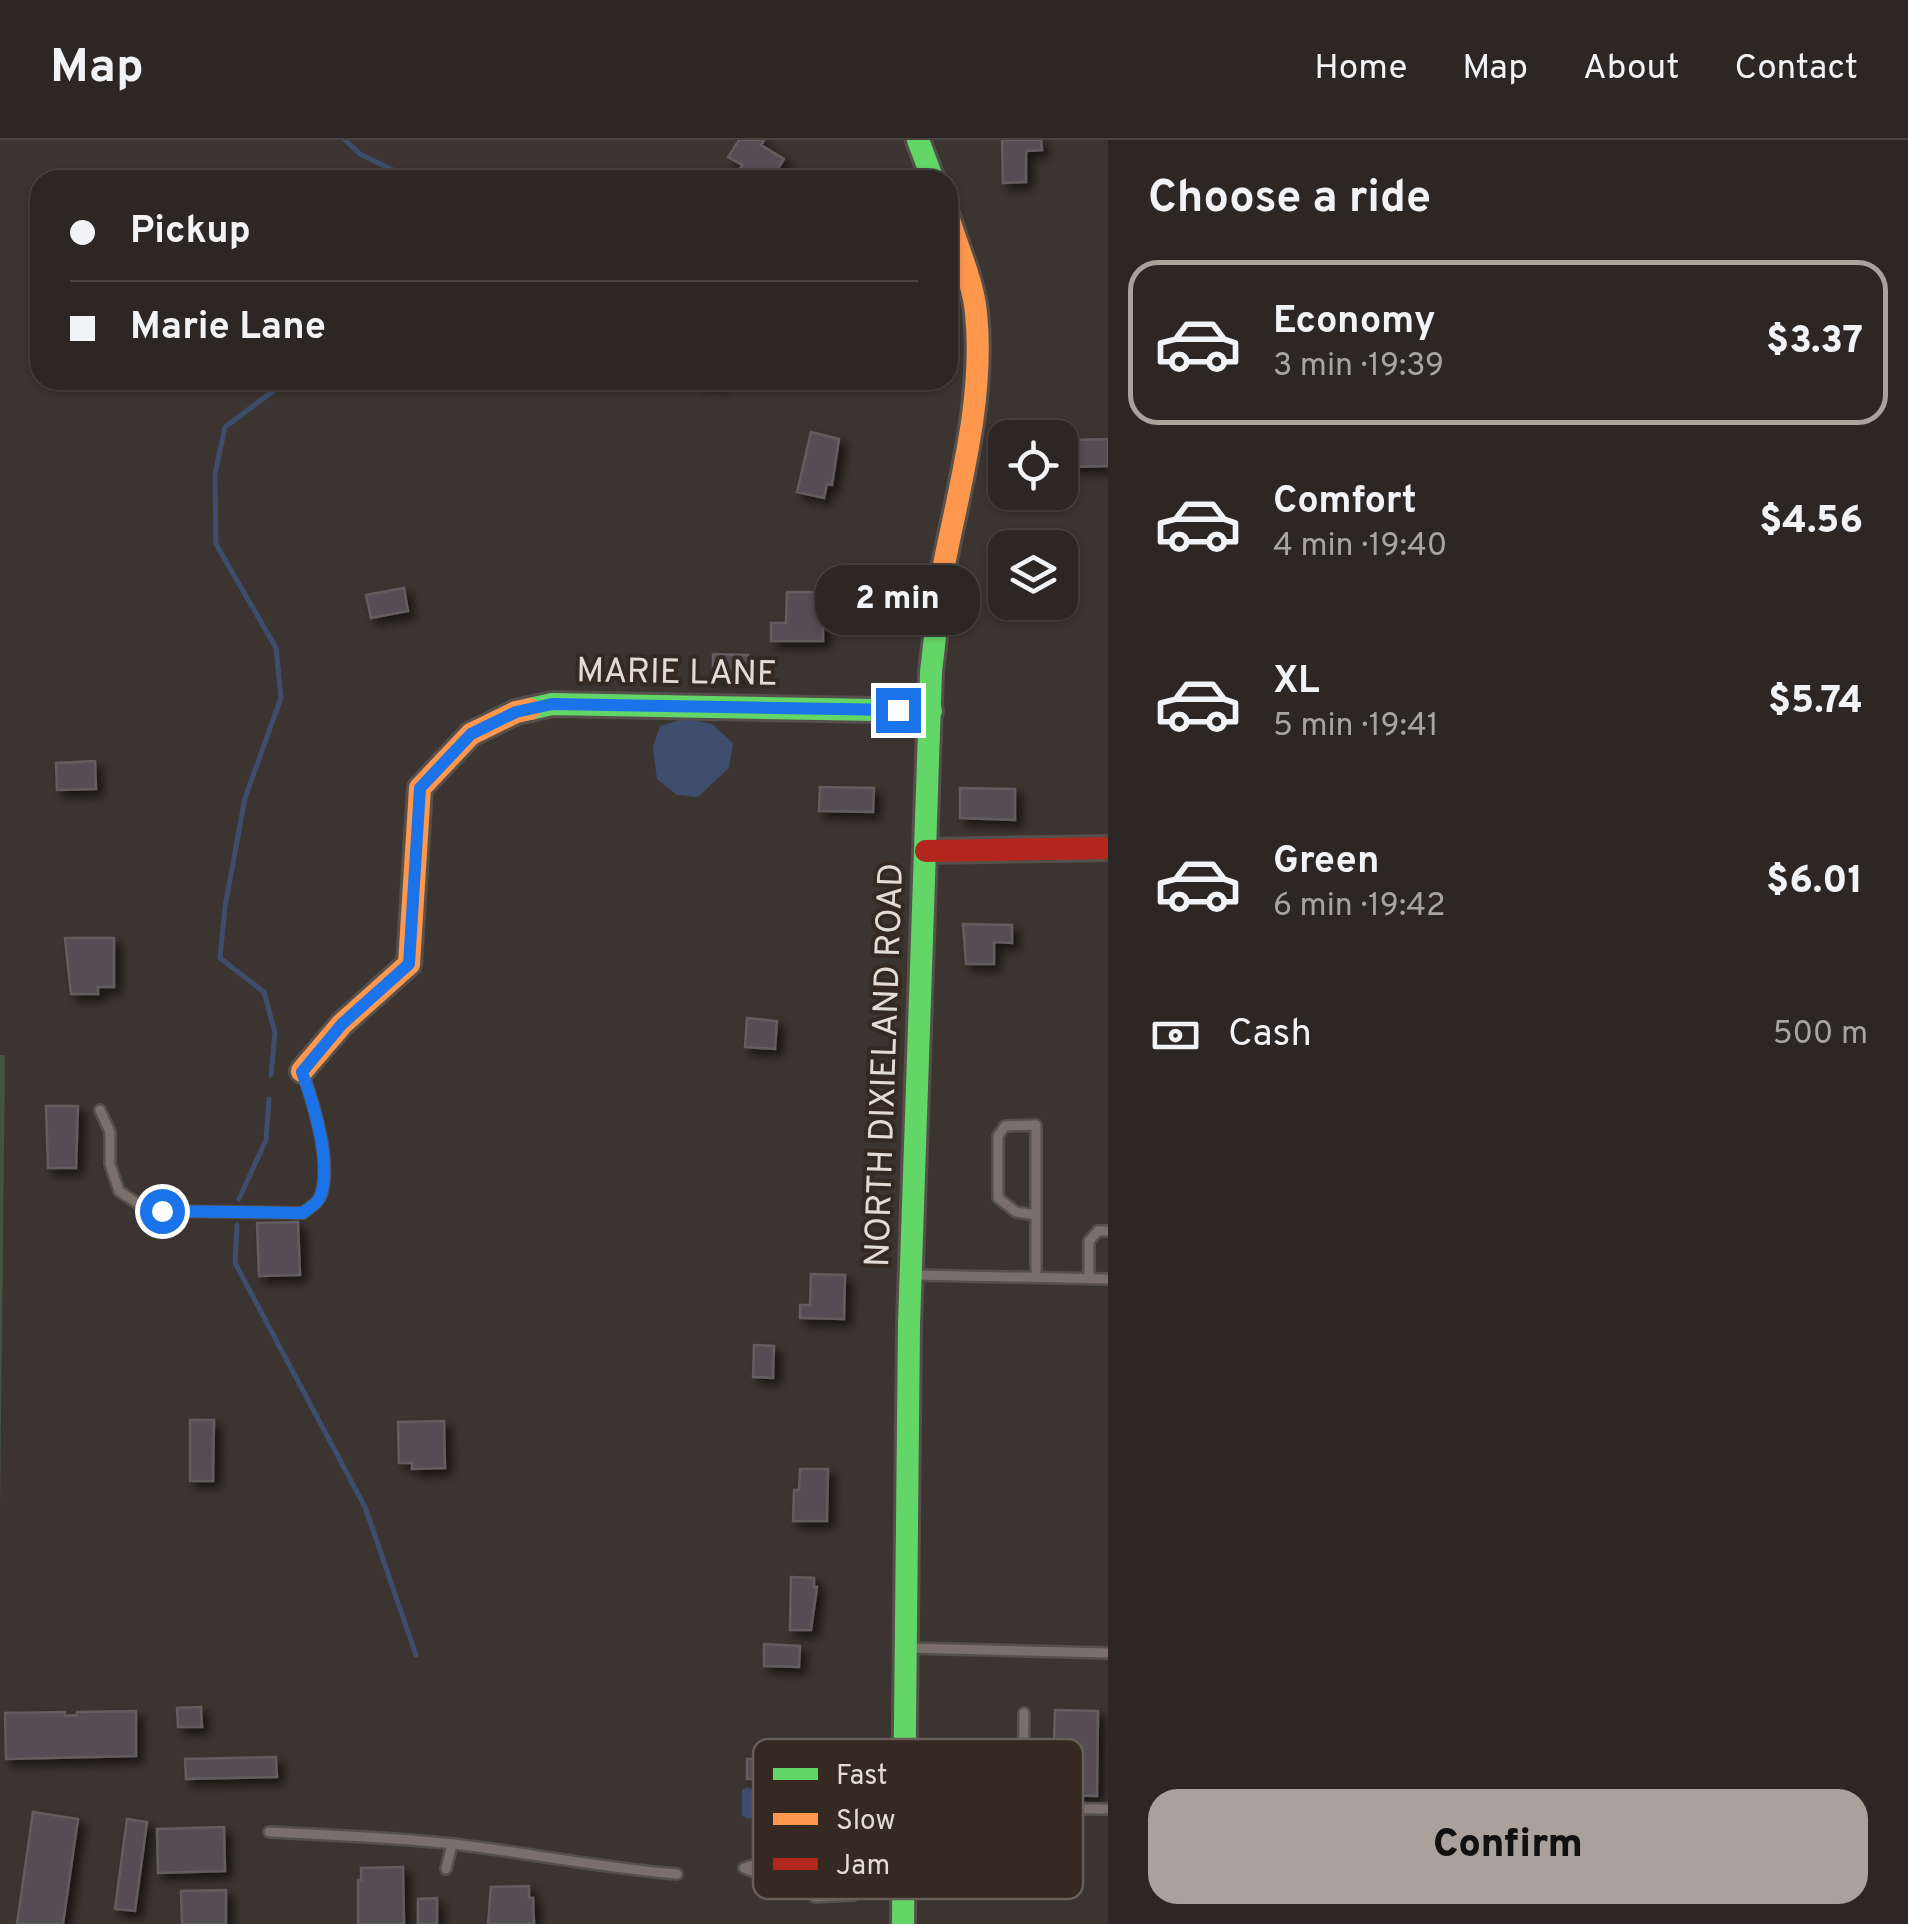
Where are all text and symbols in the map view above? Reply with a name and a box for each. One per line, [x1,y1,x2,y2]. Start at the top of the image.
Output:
text: Map [50,39,144,99]
text: Home [1314,47,1407,91]
text: Map [1462,47,1528,91]
text: About [1583,47,1679,91]
text: Contact [1734,47,1858,91]
text: Choose a ride [1148,171,1431,228]
text: Pickup [130,208,251,257]
icon: car [1153,298,1243,388]
text: Economy [1273,298,1435,347]
text: Marie Lane [130,304,326,353]
text: $3.37 [1766,318,1863,367]
text: 3 min · 19:39 [1273,347,1444,387]
map controls [988,420,1078,620]
button: locate [988,420,1078,510]
icon: car [1153,478,1243,568]
text: Comfort [1273,478,1417,527]
text: $4.56 [1759,498,1863,547]
text: 4 min · 19:40 [1273,527,1447,567]
button: layers [988,530,1078,620]
callout: 2 min [816,565,980,635]
text: 2 min [855,580,940,620]
street label: MARIE LANE [576,650,778,698]
icon: car [1153,658,1243,748]
text: XL [1273,658,1320,707]
text: $5.74 [1768,678,1863,727]
route end [876,688,921,733]
text: 5 min · 19:41 [1273,707,1439,747]
icon: car [1153,838,1243,928]
text: Green [1273,838,1379,887]
text: $6.01 [1766,858,1863,907]
street label: NORTH DIXIELAND ROAD [857,862,915,1268]
text: 6 min · 19:42 [1273,887,1446,927]
icon: cash [1148,1008,1203,1063]
text: Cash [1228,1011,1312,1060]
text: 500 m [1773,1015,1868,1055]
route start [140,1189,185,1234]
legend [753,1739,1083,1899]
text: Fast [836,1759,888,1795]
button: Confirm [1148,1789,1868,1904]
text: Slow [836,1804,895,1840]
text: Jam [836,1849,890,1885]

